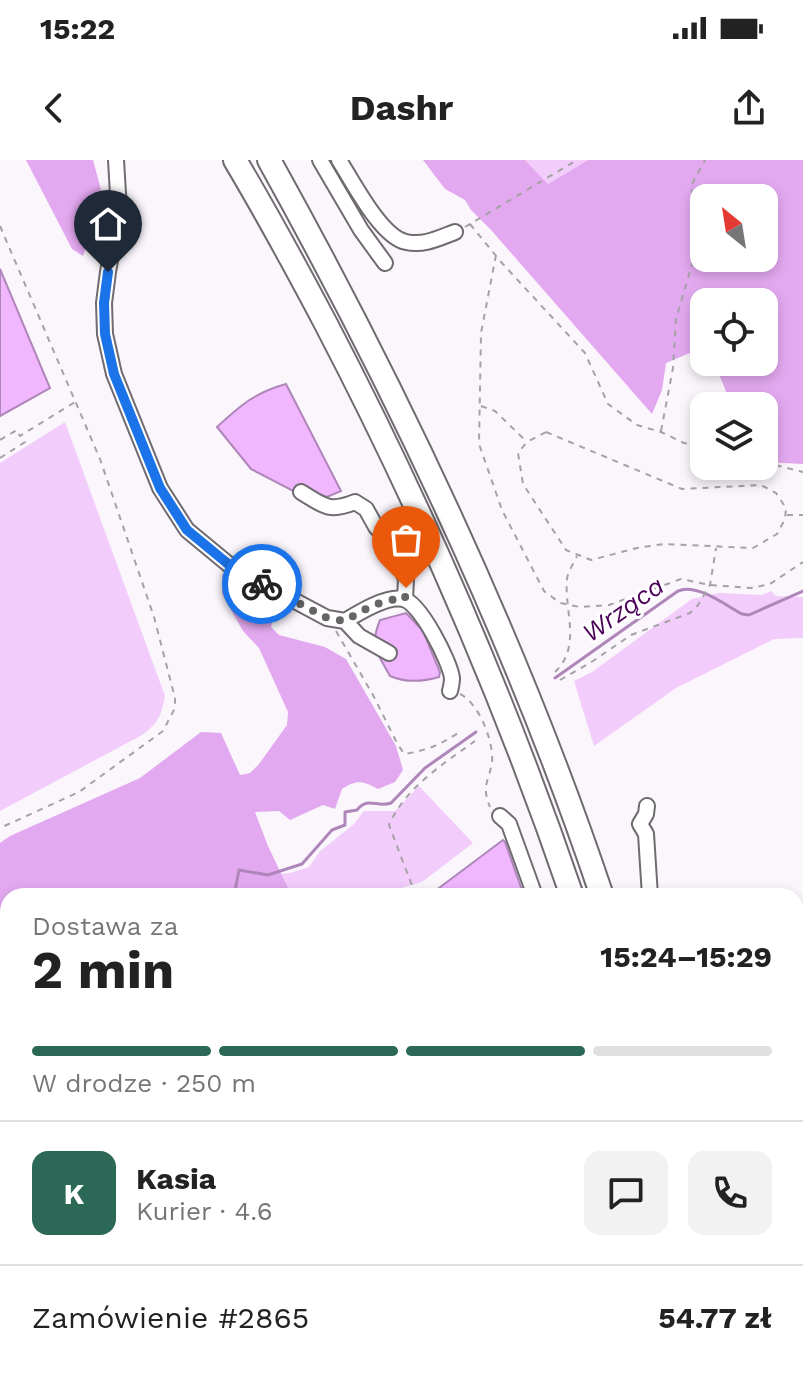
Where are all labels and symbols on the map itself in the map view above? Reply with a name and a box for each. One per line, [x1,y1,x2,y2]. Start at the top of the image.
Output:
north arrow [690,184,778,272]
pin [74,190,142,272]
pin [372,506,440,588]
courier [222,544,302,624]
water label: Wrząca [577,570,669,648]

